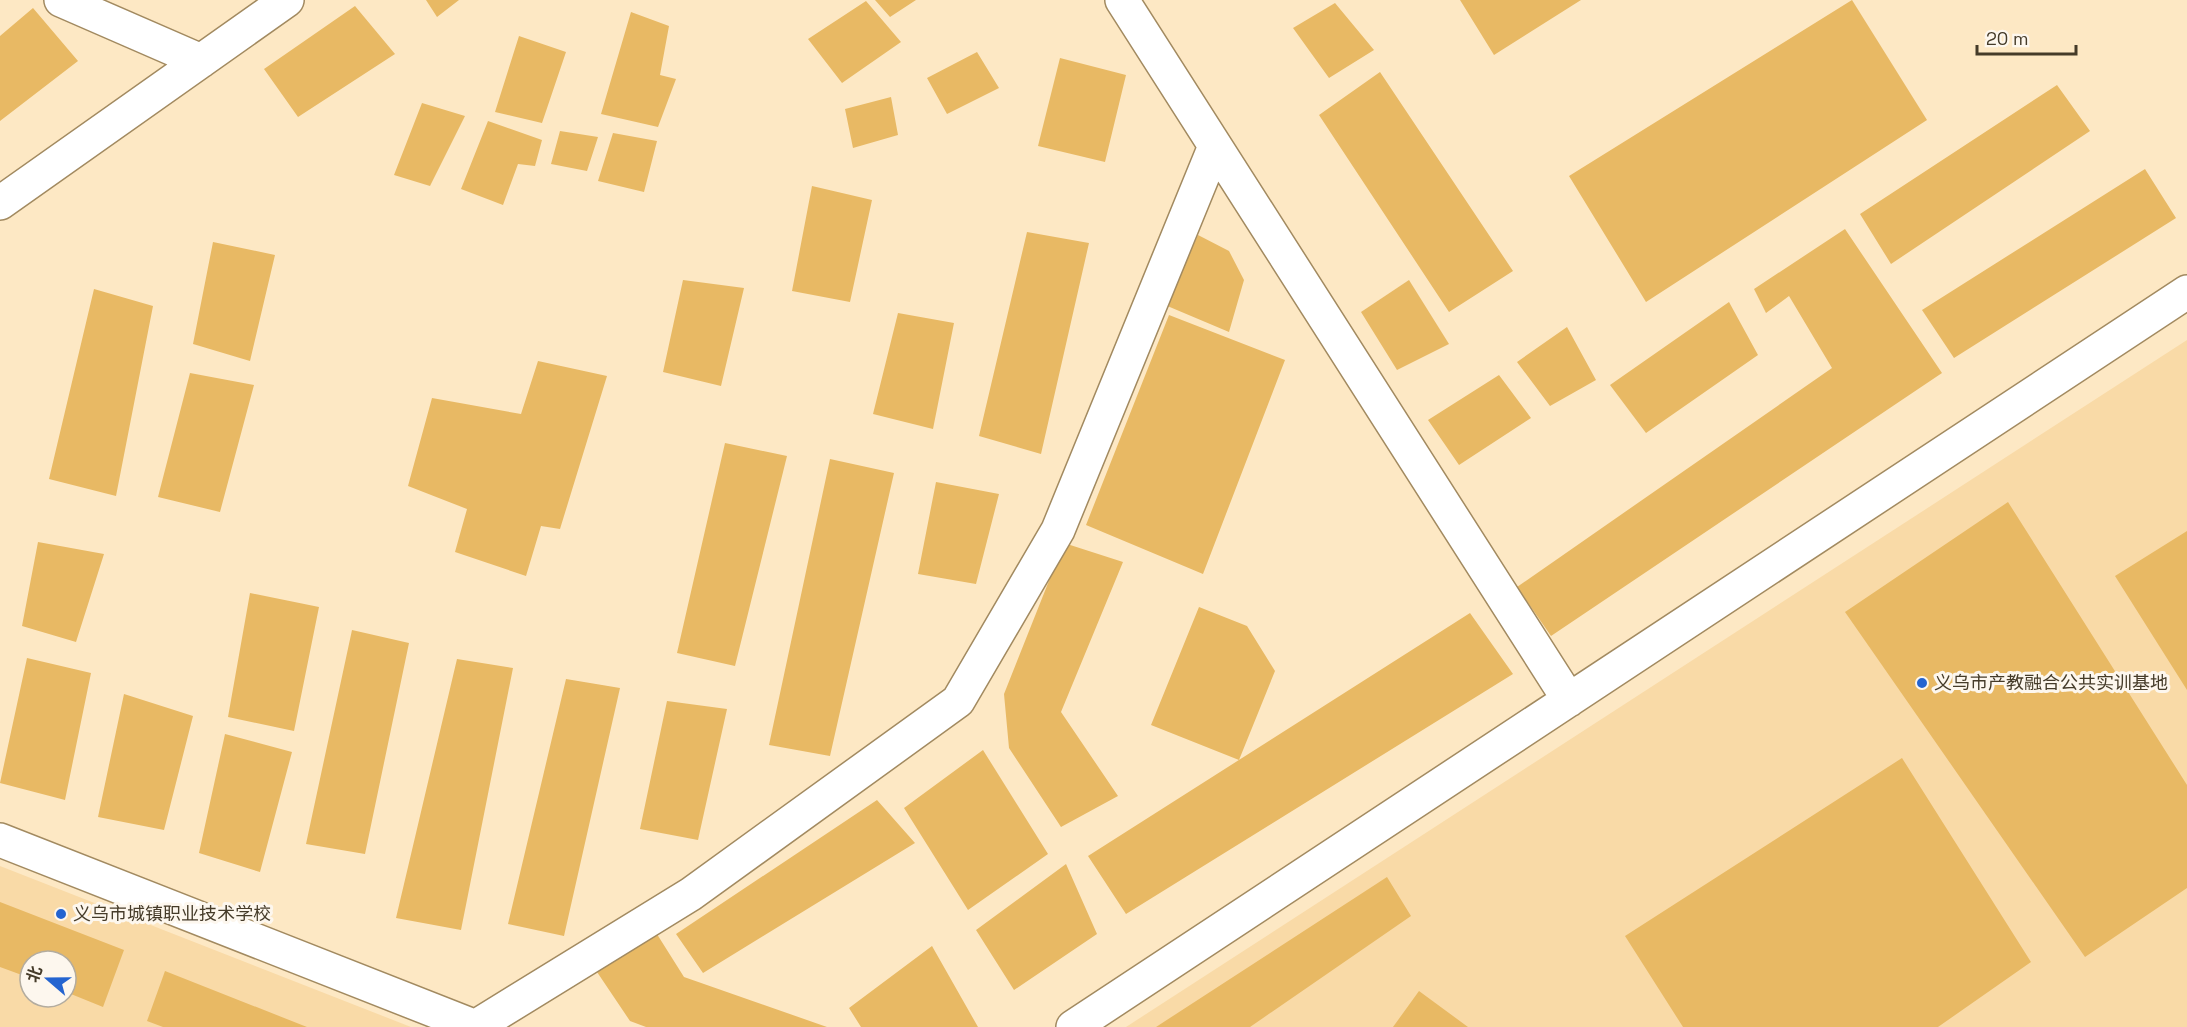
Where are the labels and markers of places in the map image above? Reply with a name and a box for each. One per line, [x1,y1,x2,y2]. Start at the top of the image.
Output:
place label: 义乌市产教融合公共实训基地 [1934,671,2168,694]
marker: 义乌市产教融合公共实训基地 [1915,676,1929,690]
place label: 义乌市城镇职业技术学校 [73,902,271,925]
marker: 义乌市城镇职业技术学校 [54,907,68,921]

